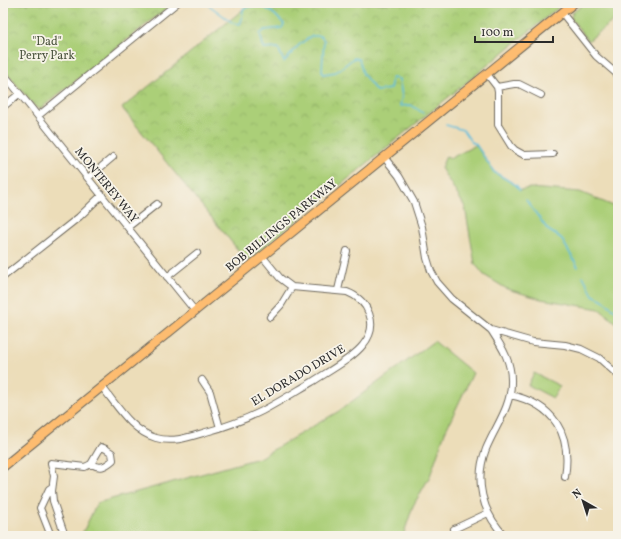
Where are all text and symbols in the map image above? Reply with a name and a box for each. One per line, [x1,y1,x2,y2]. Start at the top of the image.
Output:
scale bar [475,18,553,44]
text: 100 m [481,25,514,41]
park label: "Dad" Perry Park [19,34,75,64]
street label: MONTEREY WAY [71,144,142,227]
street label: BOB BILLINGS PARKWAY [222,175,341,276]
street label: EL DORADO DRIVE [248,341,349,410]
north arrow [563,481,603,521]
text: N [570,486,585,503]

